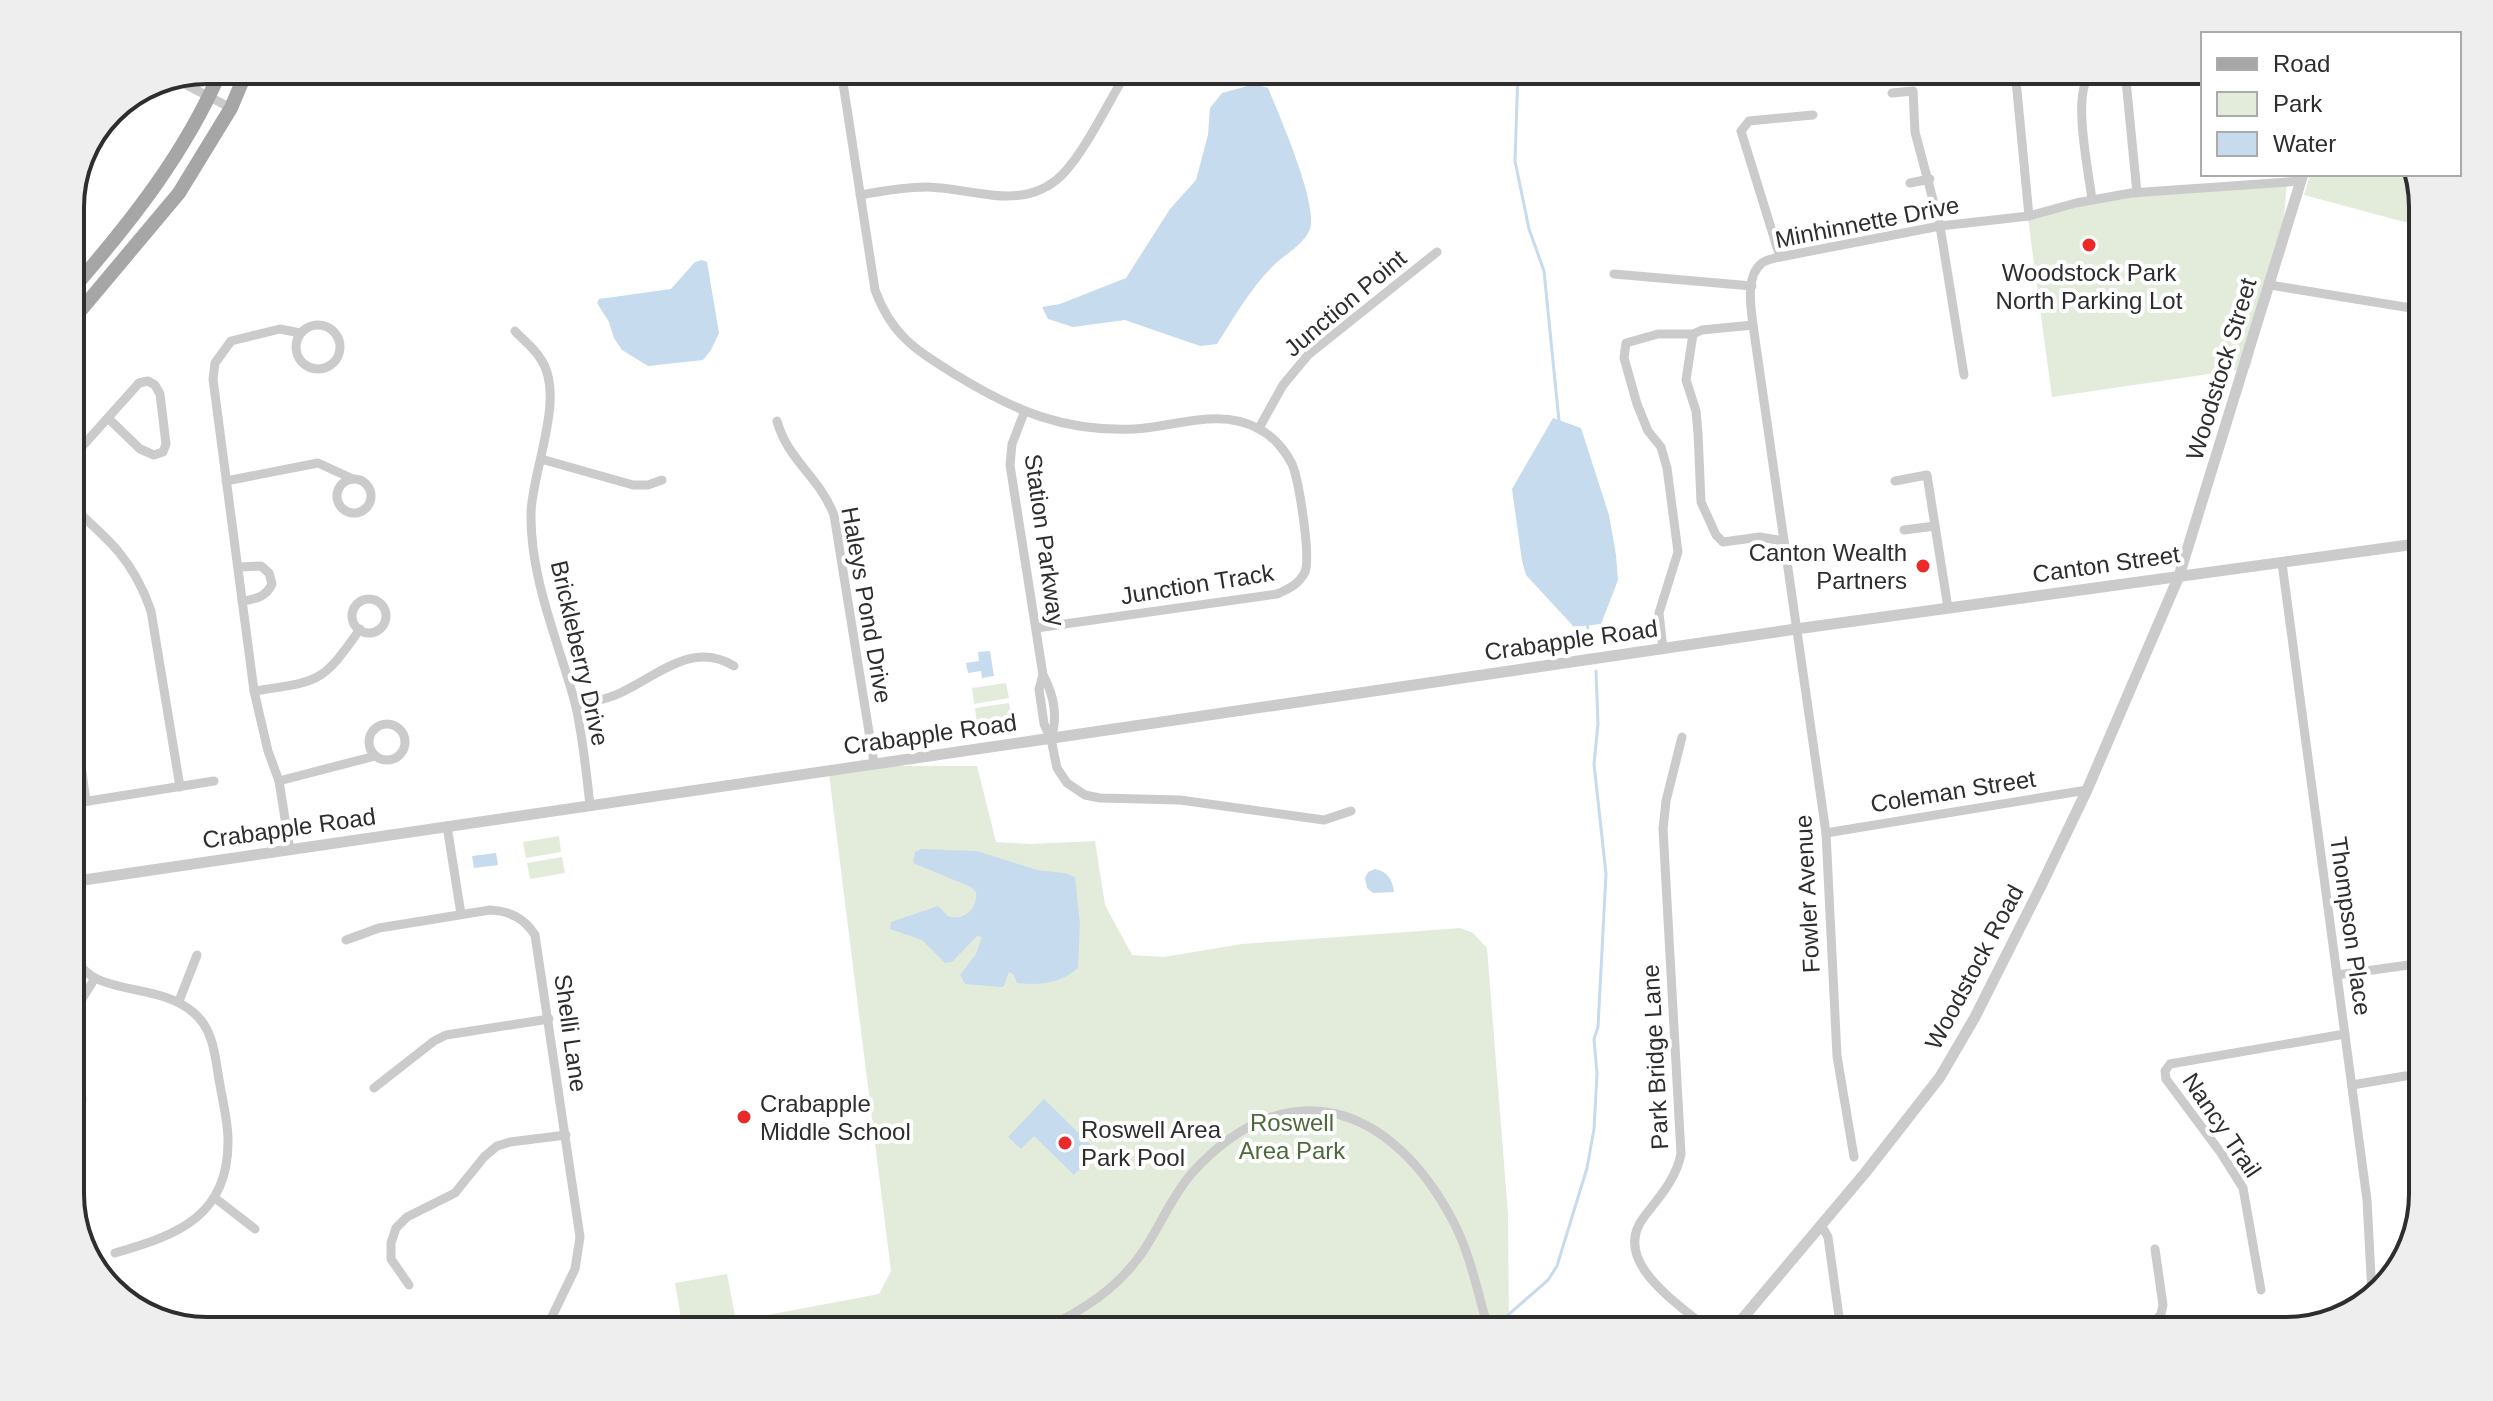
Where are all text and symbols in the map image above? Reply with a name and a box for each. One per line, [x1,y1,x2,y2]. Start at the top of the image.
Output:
legend [2201,32,2461,176]
text: Road [2273,50,2330,77]
text: Park [2273,90,2323,117]
text: Water [2273,130,2336,157]
street label: Minhinnette Drive [1773,191,1961,253]
marker: Woodstock Park North Parking Lot [2080,236,2098,254]
street label: Junction Point [1279,244,1412,362]
place label: Woodstock Park North Parking Lot [1996,259,2183,314]
street label: Woodstock Street [2180,274,2262,463]
street label: Station Parkway [1020,452,1070,628]
street label: Haleys Pond Drive [836,505,898,705]
place label: Canton Wealth Partners [1749,539,1907,594]
street label: Canton Street [2031,540,2182,588]
marker: Canton Wealth Partners [1914,557,1932,575]
street label: Brickleberry Drive [546,558,614,748]
street label: Junction Track [1118,558,1277,609]
street label: Crabapple Road [1483,614,1659,666]
street label: Crabapple Road [842,708,1018,760]
street label: Coleman Street [1869,765,2038,817]
street label: Crabapple Road [201,802,377,854]
street label: Fowler Avenue [1789,814,1825,974]
street label: Thompson Place [2325,835,2377,1017]
street label: Woodstock Road [1919,880,2029,1054]
street label: Park Bridge Lane [1637,964,1673,1150]
street label: Shelli Lane [549,972,593,1094]
street label: Nancy Trail [2177,1068,2267,1182]
place label: Crabapple Middle School [760,1090,911,1145]
marker: Crabapple Middle School [735,1108,753,1126]
park label: Roswell Area Park [1239,1109,1346,1164]
place label: Roswell Area Park Pool [1081,1116,1222,1171]
marker: Roswell Area Park Pool [1056,1134,1074,1152]

